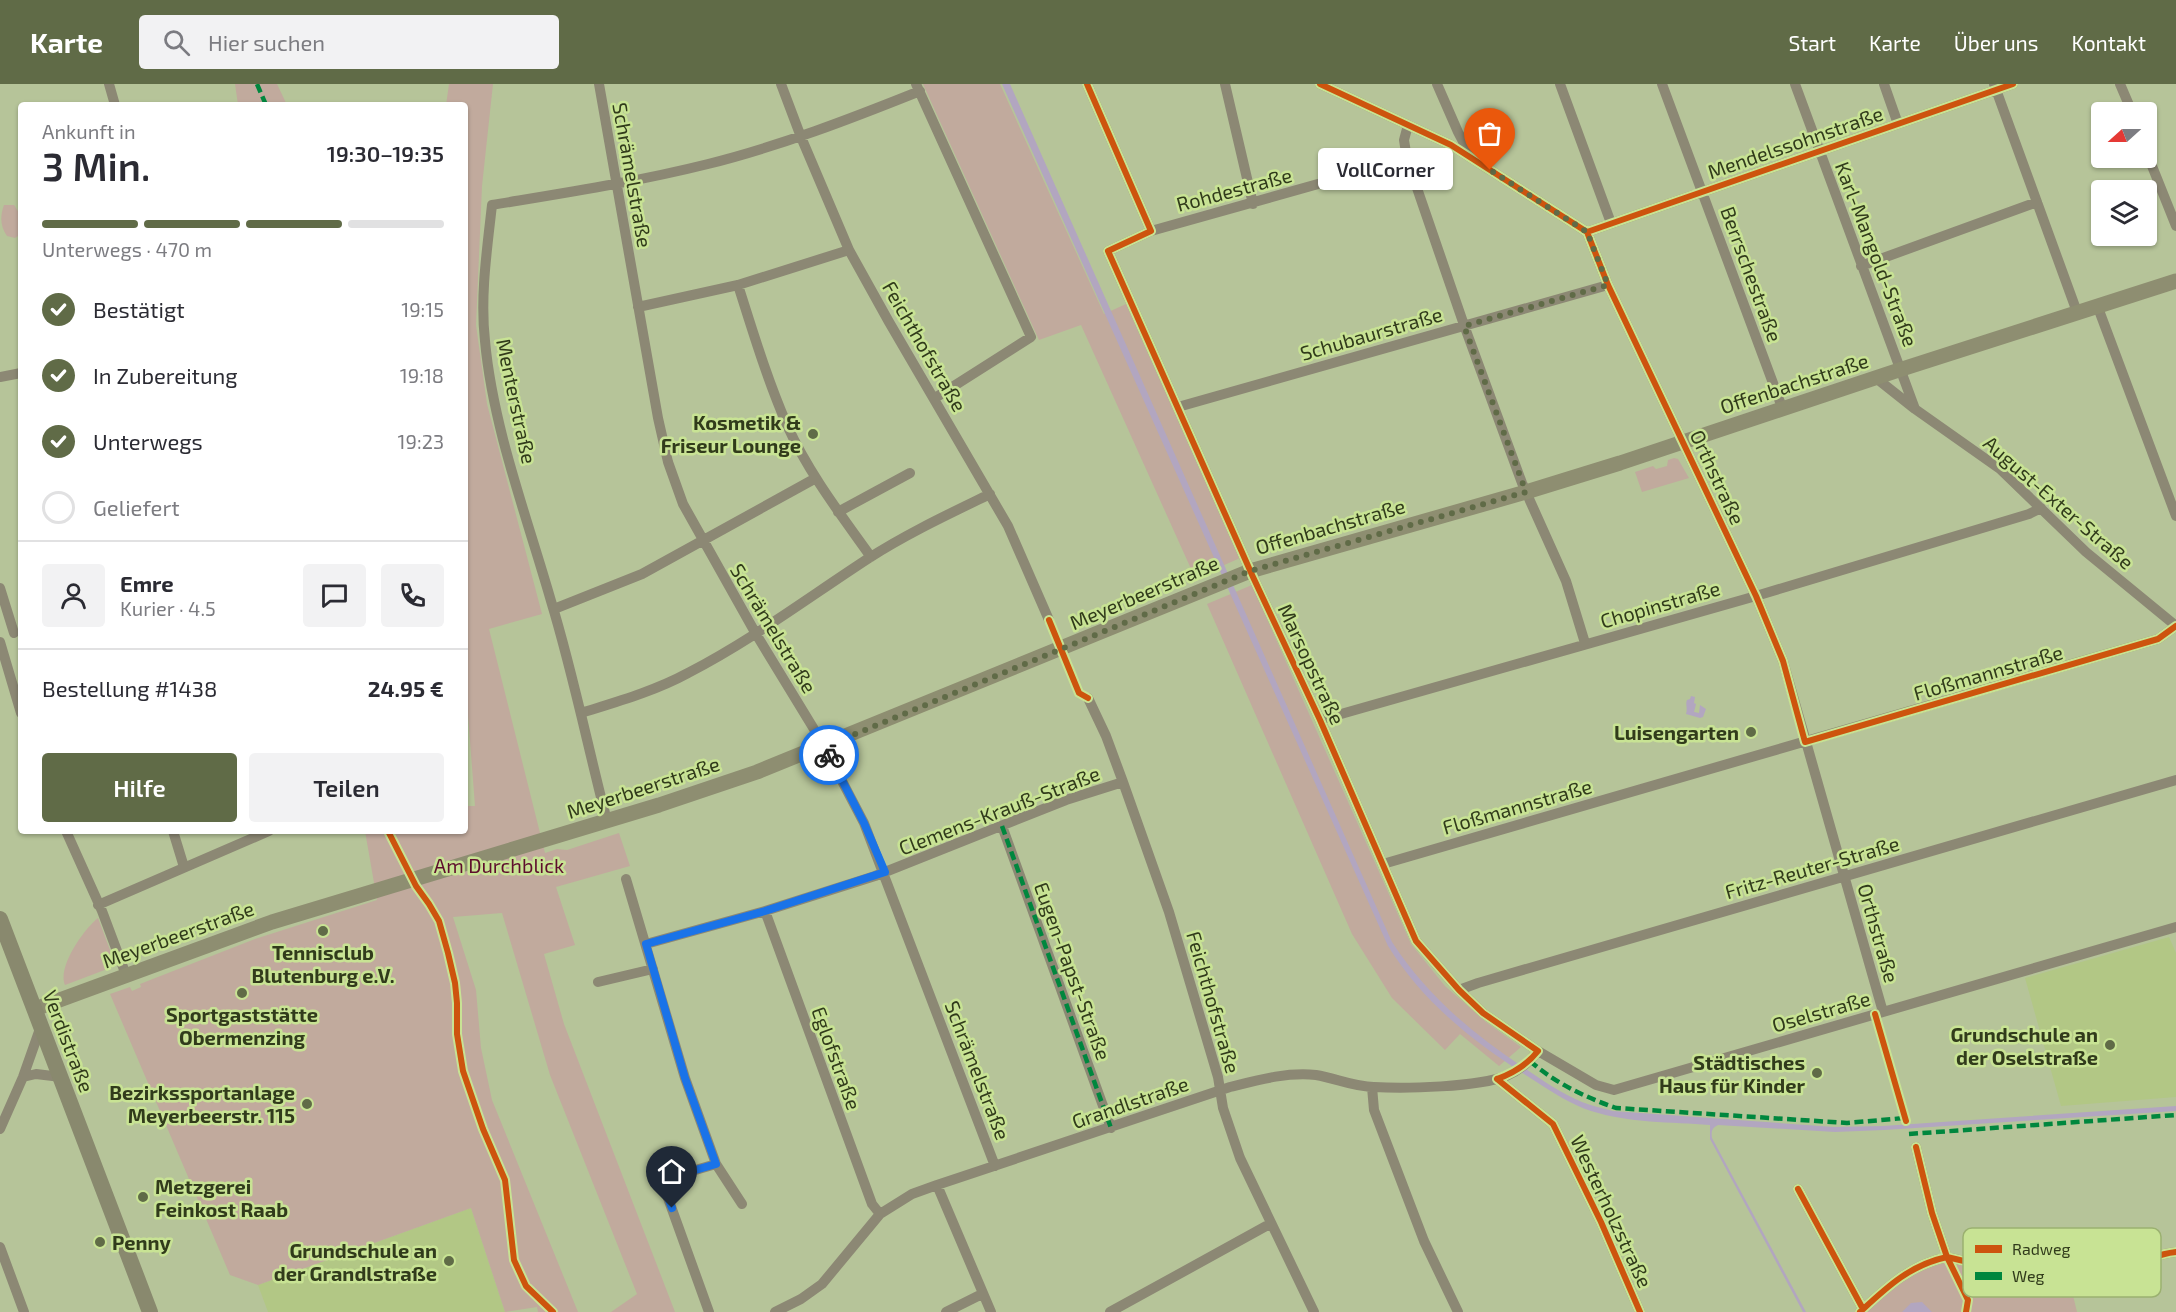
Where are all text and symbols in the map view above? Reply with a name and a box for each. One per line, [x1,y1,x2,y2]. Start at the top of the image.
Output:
search box [139,15,559,69]
text: Karte [30,25,103,59]
icon: search [160,26,193,59]
text: Hier suchen [208,29,325,55]
text: Start [1789,30,1836,55]
text: Karte [1869,30,1921,55]
text: Über uns [1954,30,2039,55]
text: Kontakt [2072,30,2146,55]
street label: Schrämelstraße [608,101,658,249]
street label: Mendelssohnstraße [1704,101,1886,183]
north arrow [2091,102,2157,168]
map controls [2091,102,2157,246]
pin [1464,108,1515,170]
icon: bag [1473,117,1506,150]
text: Ankunft in [42,119,136,143]
text: 19:30–19:35 [327,140,444,166]
text: 3 Min. [42,142,150,189]
callout: VollCorner [1319,149,1454,191]
text: VollCorner [1336,157,1435,181]
street label: Karl-Mangold-Straße [1831,158,1923,350]
street label: Rohdestraße [1174,162,1294,216]
button: layers [2091,180,2157,246]
street label: Berrschestraße [1716,203,1788,345]
text: Unterwegs · 470 m [42,237,212,261]
street label: Feichthofstraße [878,276,972,416]
icon: check [42,293,75,326]
text: Bestätigt [93,296,185,322]
text: 19:15 [401,297,444,321]
street label: Schubaurstraße [1297,301,1445,365]
street label: Menterstraße [492,336,542,466]
street label: Offenbachstraße [1717,348,1871,418]
icon: check [42,359,75,392]
text: In Zubereitung [93,362,238,388]
text: 19:18 [400,363,444,387]
place label: Kosmetik & Friseur Lounge [661,410,801,457]
icon: check [42,425,75,458]
street label: Orthstraße [1686,426,1750,528]
marker: Kosmetik & Friseur Lounge [806,427,820,441]
text: Unterwegs [93,428,203,454]
text: 19:23 [398,429,444,453]
street label: August-Exter-Straße [1979,430,2139,574]
street label: Offenbachstraße [1252,493,1408,559]
text: Geliefert [93,494,180,520]
street label: Meyerbeerstraße [1066,550,1222,634]
street label: Schrämelstraße [726,559,822,697]
button: person [42,564,105,627]
button: chat [303,564,366,627]
button: phone [381,564,444,627]
text: Emre [120,570,174,596]
street label: Chopinstraße [1597,575,1723,633]
text: Kurier · 4.5 [120,596,216,620]
street label: Marsopstraße [1274,600,1350,728]
street label: Floßmannstraße [1911,639,2065,705]
text: Bestellung #1438 [42,675,217,701]
text: 24.95 € [368,675,444,701]
place label: Luisengarten [1614,720,1739,744]
courier [799,725,859,785]
marker: Luisengarten [1744,725,1758,739]
icon: bike [813,739,846,772]
street label: Meyerbeerstraße [564,751,722,823]
button: Hilfe [42,753,237,822]
button: Teilen [249,753,444,822]
street label: Clemens-Krauß-Straße [895,761,1103,859]
street label: Floßmannstraße [1440,773,1594,839]
street label: Fritz-Reuter-Straße [1722,831,1902,903]
park label: Am Durchblick [434,853,564,877]
street label: Eugen-Papst-Straße [1030,879,1116,1063]
street label: Orthstraße [1853,881,1905,985]
street label: Meyerbeerstraße [99,895,257,973]
marker: Tennisclub Blutenburg e.V. [316,924,330,938]
street label: Feichthofstraße [1182,928,1246,1076]
place label: Tennisclub Blutenburg e.V. [251,940,395,987]
marker: Sportgaststätte Obermenzing [235,986,249,1000]
street label: Oselstraße [1769,986,1873,1036]
street label: Verdistraße [39,987,99,1095]
street label: Schrämelstraße [940,997,1016,1143]
place label: Sportgaststätte Obermenzing [166,1002,318,1049]
street label: Eglofstraße [807,1003,867,1113]
place label: Grundschule an der Oselstraße [1950,1022,2098,1069]
marker: Grundschule an der Oselstraße [2103,1038,2117,1052]
place label: Städtisches Haus für Kinder [1659,1050,1805,1097]
marker: Städtisches Haus für Kinder [1810,1066,1824,1080]
street label: Grandlstraße [1069,1071,1191,1133]
place label: Bezirkssportanlage Meyerbeerstr. 115 [109,1080,295,1128]
marker: Bezirkssportanlage Meyerbeerstr. 115 [300,1097,314,1111]
street label: Westerholzstraße [1566,1131,1658,1291]
pin [646,1146,697,1208]
icon: home [655,1155,688,1188]
place label: Metzgerei Feinkost Raab [155,1174,288,1221]
marker: Metzgerei Feinkost Raab [136,1190,150,1204]
legend [1963,1228,2161,1297]
place label: Penny [112,1230,172,1255]
marker: Penny [93,1235,107,1249]
place label: Grundschule an der Grandlstraße [274,1238,437,1285]
text: Radweg [2012,1239,2071,1258]
marker: Grundschule an der Grandlstraße [442,1254,456,1268]
text: Weg [2012,1266,2044,1285]

